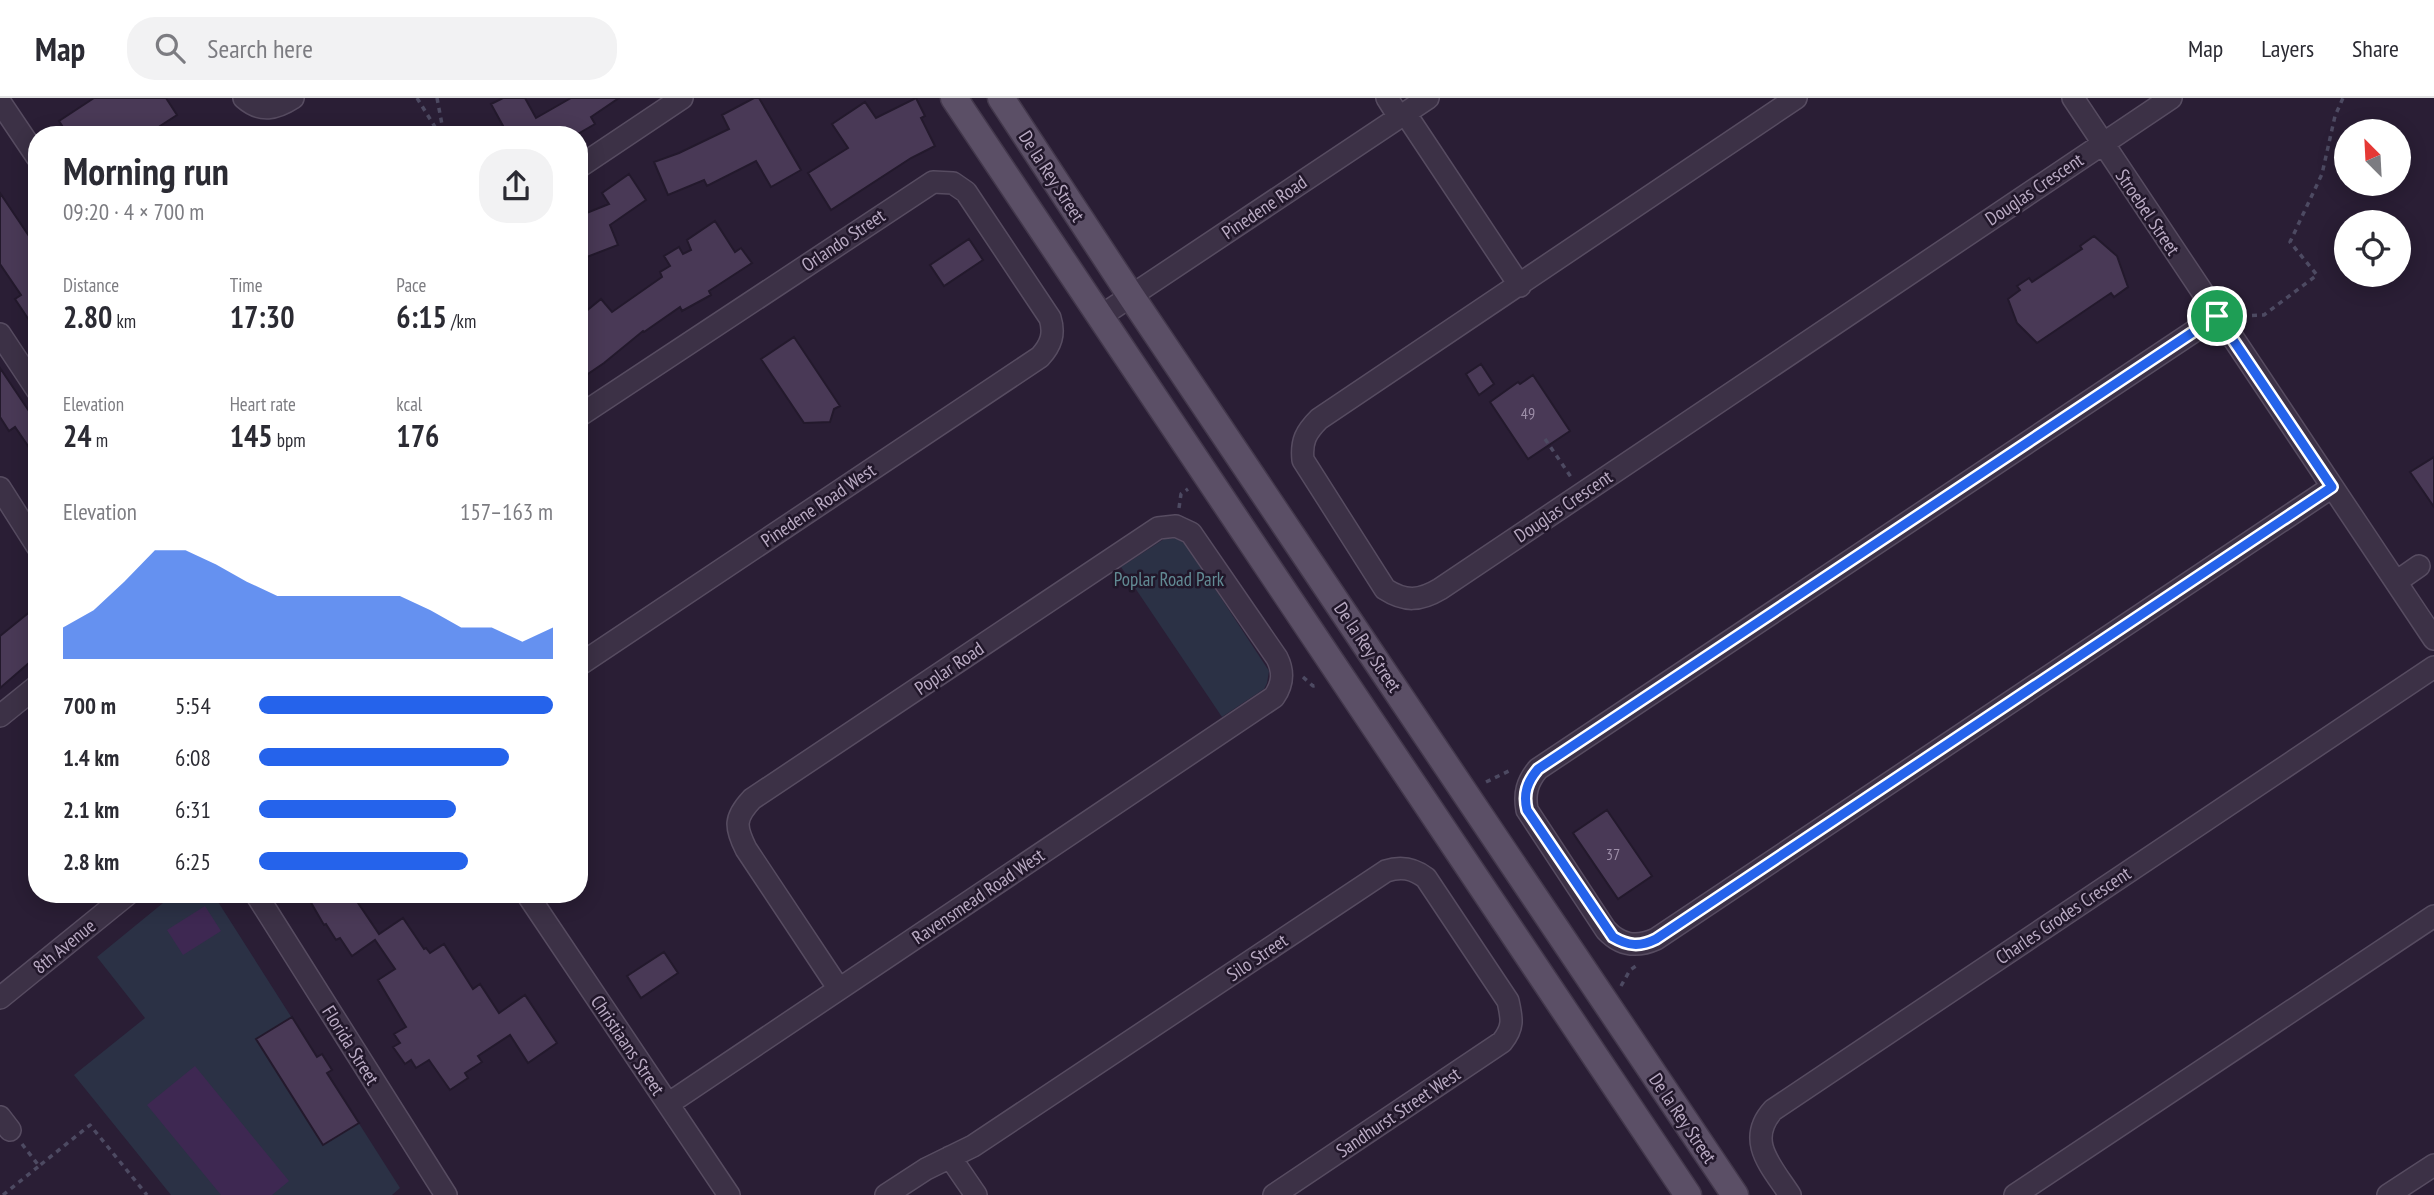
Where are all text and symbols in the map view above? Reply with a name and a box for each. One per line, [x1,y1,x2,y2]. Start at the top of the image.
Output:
search box [127,17,617,80]
text: Map [35,27,85,70]
icon: search [151,29,189,67]
text: Search here [207,32,313,65]
text: Map [2188,33,2223,64]
text: Layers [2261,33,2314,64]
text: Share [2352,33,2399,64]
north arrow [2334,119,2412,196]
map controls [2334,119,2411,287]
street label: De la Rey Street [1014,126,1091,227]
text: Morning run [63,146,229,195]
street label: Douglas Crescent [1980,147,2088,231]
button: share [479,149,553,223]
street label: Stroebel Street [2111,164,2186,260]
street label: Pinedene Road [1217,170,1311,244]
text: 09:20 · 4 × 700 m [63,197,204,226]
street label: Orlando Street [797,203,890,277]
button: locate [2334,210,2411,287]
text: Distance [63,273,119,297]
text: Time [230,273,263,297]
text: Pace [396,273,426,297]
pin [2187,286,2247,346]
text: 2.80 [63,297,112,336]
text: 17:30 [230,297,295,336]
text: 6:15 [396,297,447,336]
icon: arrive [2198,297,2236,335]
text: km [112,309,136,333]
text: /km [447,309,476,333]
text: Elevation [63,392,124,416]
text: Heart rate [230,392,296,416]
text: kcal [396,392,422,416]
house number: 49 [1521,403,1535,423]
text: 24 [63,416,92,455]
text: 145 [230,416,273,455]
text: 176 [396,416,439,455]
text: m [92,428,108,452]
text: bpm [273,428,306,452]
street label: Pinedene Road West [756,457,880,552]
street label: Douglas Crescent [1509,464,1617,548]
text: Elevation [63,497,137,526]
text: 157–163 m [460,497,553,526]
park label: Poplar Road Park [1114,567,1225,591]
street label: De la Rey Street [1329,597,1407,697]
street label: Poplar Road [910,636,988,700]
text: 700 m [63,691,116,720]
text: 5:54 [175,691,211,720]
text: 1.4 km [63,743,119,772]
text: 6:08 [175,743,211,772]
text: 2.1 km [63,795,119,824]
text: 6:31 [175,795,211,824]
street label: Ravensmead Road West [907,842,1049,949]
house number: 37 [1606,844,1620,864]
text: 2.8 km [63,847,119,876]
text: 6:25 [175,847,211,876]
street label: Charles Grodes Crescent [1991,861,2136,969]
street label: 8th Avenue [28,913,100,979]
street label: Silo Street [1222,928,1293,986]
street label: Christiaans Street [586,990,671,1100]
street label: Florida Street [317,1001,385,1090]
street label: Sandhurst Street West [1331,1061,1465,1162]
street label: De la Rey Street [1644,1068,1722,1168]

